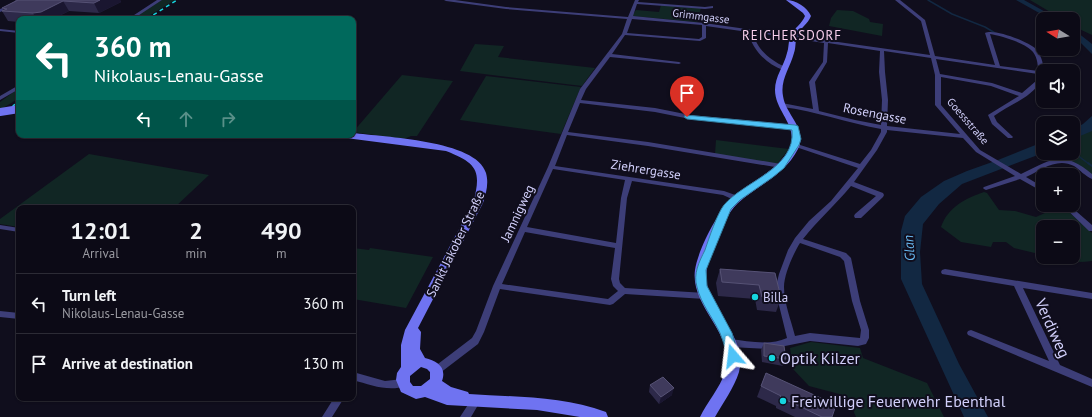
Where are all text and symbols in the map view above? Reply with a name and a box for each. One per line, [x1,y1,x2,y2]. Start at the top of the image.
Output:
street label: Grimmgasse [672,6,731,27]
north arrow [1036,12,1080,56]
map controls [1036,12,1080,264]
district label: REICHERSDORF [742,27,842,44]
text: 360 m [94,28,171,65]
icon: left [28,32,80,84]
text: Nikolaus-Lenau-Gasse [94,64,264,87]
button: sound [1036,64,1080,108]
pin [670,76,704,117]
icon: arrive [676,82,698,104]
street label: Goessstraße [944,95,992,147]
street label: Rosengasse [842,99,908,128]
icon: left [133,108,155,130]
icon: ahead [175,108,197,130]
icon: right [217,108,239,130]
button: layers [1036,116,1080,160]
street label: Ziehrergasse [610,156,682,183]
button: + [1036,168,1080,212]
street label: Jamnigweg [496,182,538,245]
street label: Sankt Jakober Straße [422,188,488,300]
text: 12:01 [70,215,131,246]
text: 2 [189,215,203,246]
text: 490 [261,215,302,246]
button: − [1036,220,1080,264]
water label: Glan [899,234,919,262]
text: Arrival [83,245,119,262]
text: min [185,245,207,262]
text: m [276,245,287,262]
text: Turn left [62,286,116,305]
place label: Billa [763,289,788,306]
marker: Billa [750,292,760,302]
icon: left [28,293,50,315]
text: 360 m [303,294,344,313]
street label: Verdiweg [1031,294,1075,361]
text: Nikolaus-Lenau-Gasse [62,305,184,322]
position arrow [712,335,754,377]
place label: Optik Kilzer [780,348,861,368]
icon: arrive [28,353,50,375]
marker: Optik Kilzer [767,353,777,363]
text: Arrive at destination [62,354,193,373]
text: 130 m [303,354,344,373]
place label: Freiwillige Feuerwehr Ebenthal [791,391,1006,411]
marker: Freiwillige Feuerwehr Ebenthal [778,396,788,406]

